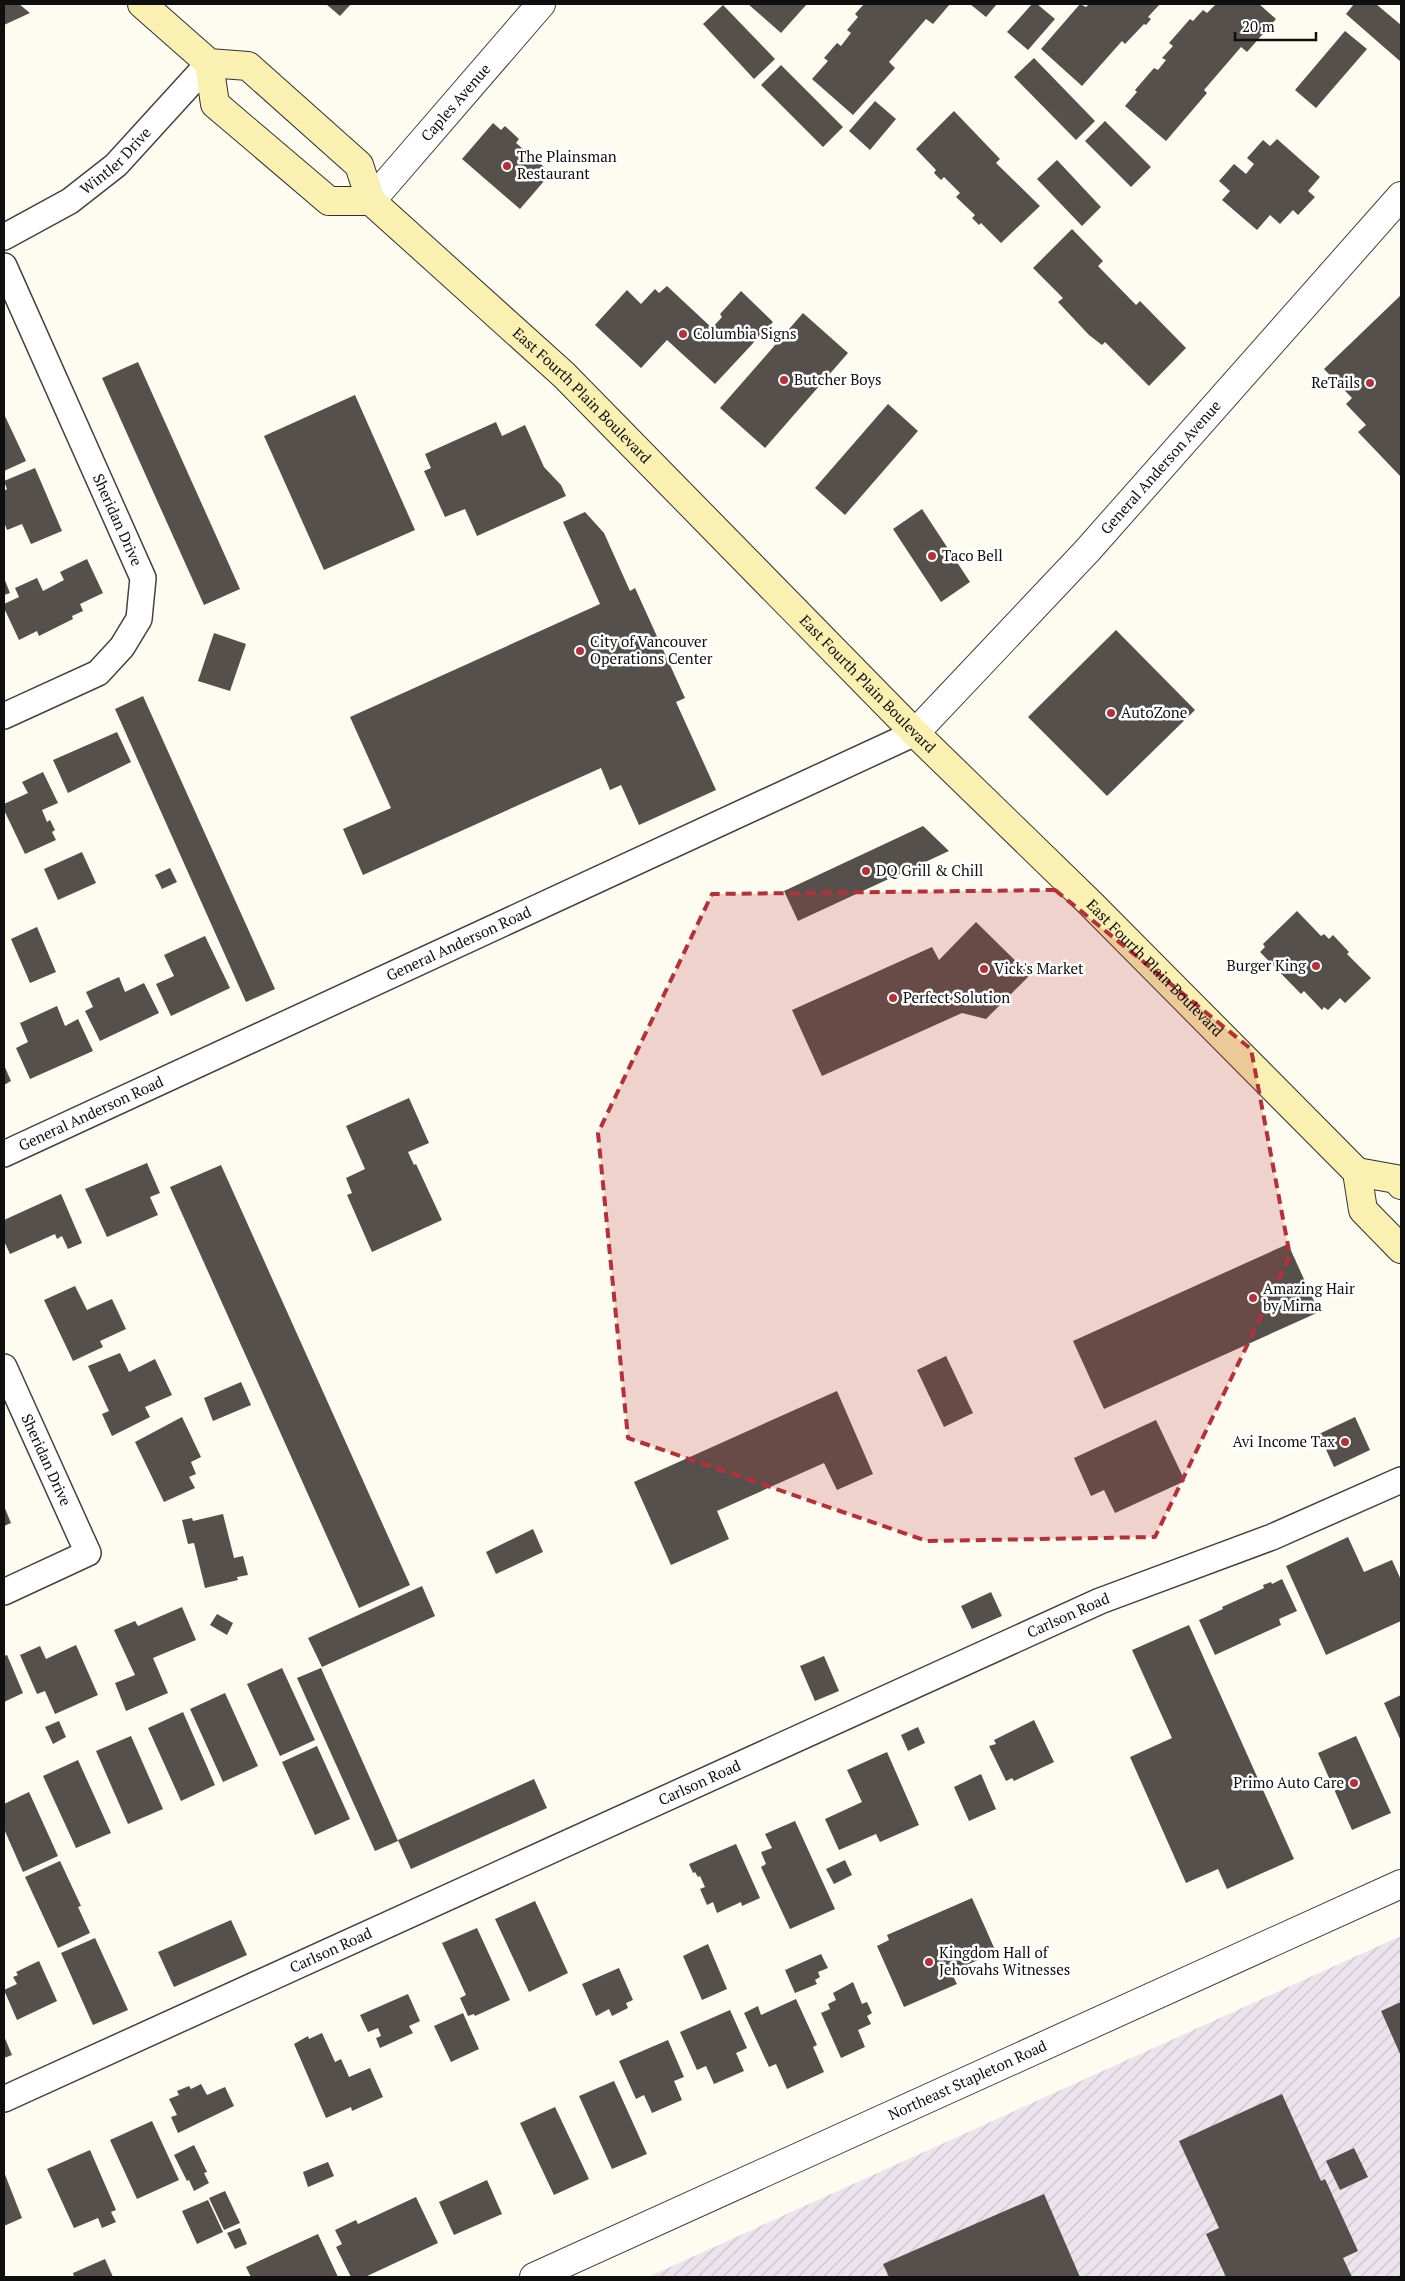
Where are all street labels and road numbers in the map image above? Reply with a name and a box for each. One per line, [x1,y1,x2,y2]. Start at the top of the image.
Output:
street label: Caples Avenue [416,59,494,145]
street label: Wintler Drive [76,122,155,198]
street label: East Fourth Plain Boulevard [509,323,656,467]
street label: General Anderson Avenue [1095,395,1225,538]
street label: Sheridan Drive [89,470,147,569]
street label: East Fourth Plain Boulevard [796,610,941,757]
street label: East Fourth Plain Boulevard [1083,894,1228,1041]
street label: General Anderson Road [383,901,534,985]
street label: General Anderson Road [15,1071,166,1155]
street label: Sheridan Drive [17,1410,76,1509]
street label: Carlson Road [1023,1587,1112,1642]
street label: Carlson Road [655,1755,744,1809]
street label: Carlson Road [286,1922,375,1977]
street label: Northeast Stapleton Road [885,2035,1050,2124]

